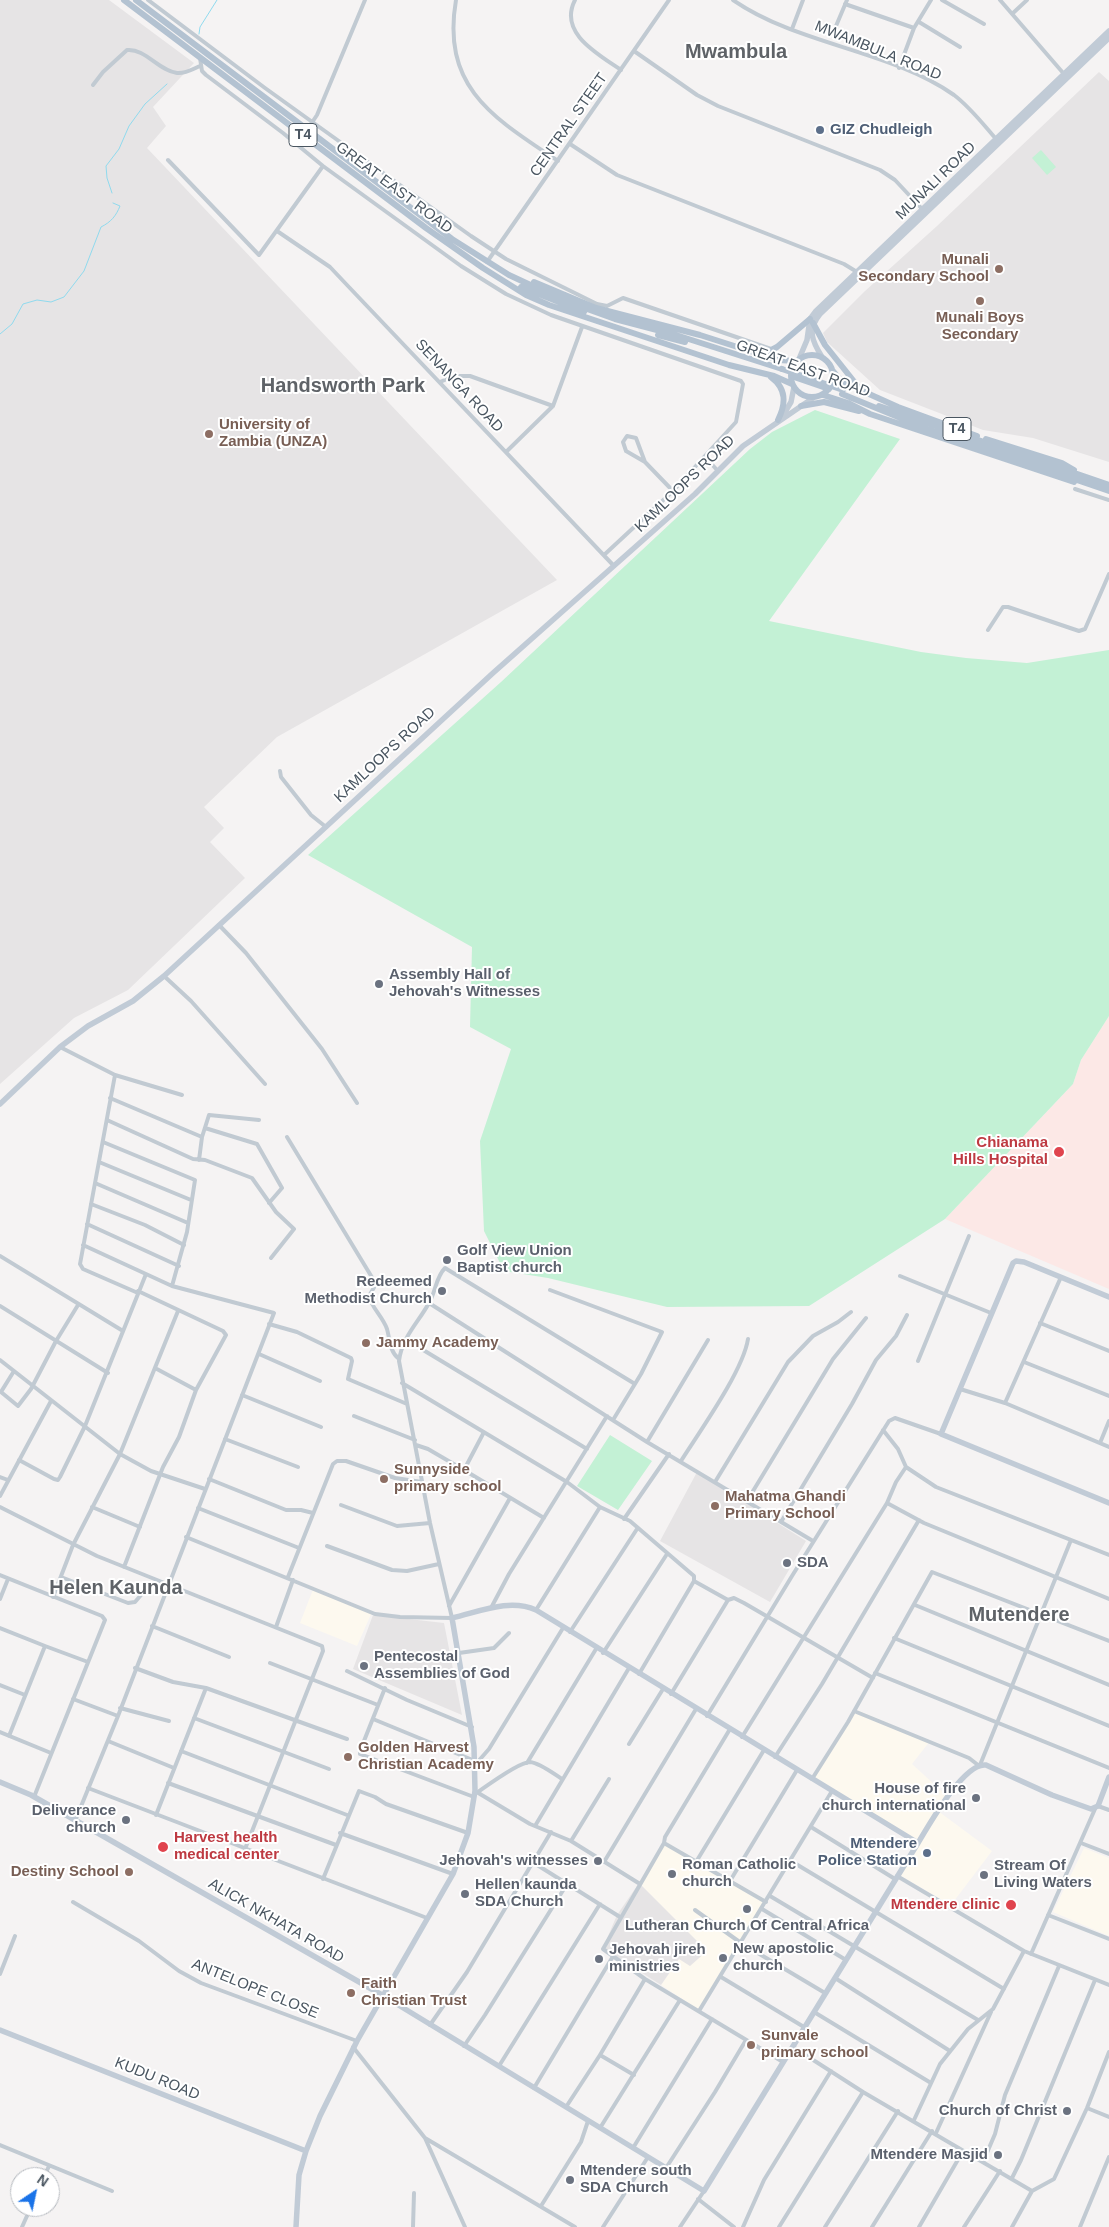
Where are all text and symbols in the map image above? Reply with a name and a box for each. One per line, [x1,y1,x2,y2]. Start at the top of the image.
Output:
street label: MWAMBULA ROAD [812,17,944,85]
district label: Mwambula [685,40,787,64]
street label: CENTRAL STEET [526,70,612,180]
place label: GIZ Chudleigh [830,121,932,139]
road number: T4 [289,124,317,146]
marker: GIZ Chudleigh [814,124,826,136]
street label: GREAT EAST ROAD [332,138,456,238]
street label: MUNALI ROAD [892,138,980,224]
place label: Munali Secondary School [858,251,989,286]
marker: Munali Secondary School [993,263,1005,275]
marker: Munali Boys Secondary [974,295,986,307]
place label: Munali Boys Secondary [936,309,1024,344]
street label: SENANGA ROAD [411,336,507,436]
street label: GREAT EAST ROAD [733,336,873,402]
district label: Handsworth Park [261,374,425,398]
place label: University of Zambia (UNZA) [219,416,327,451]
road number: T4 [943,418,971,440]
marker: University of Zambia (UNZA) [203,428,215,440]
street label: KAMLOOPS ROAD [631,432,739,536]
street label: KAMLOOPS ROAD [331,704,439,806]
place label: Assembly Hall of Jehovah's Witnesses [389,966,540,1001]
marker: Assembly Hall of Jehovah's Witnesses [373,978,385,990]
place label: Chianama Hills Hospital [953,1134,1048,1169]
marker: Chianama Hills Hospital [1052,1145,1066,1159]
place label: Golf View Union Baptist church [457,1242,572,1277]
marker: Golf View Union Baptist church [441,1254,453,1266]
place label: Redeemed Methodist Church [305,1273,432,1308]
marker: Redeemed Methodist Church [436,1285,448,1297]
place label: Jammy Academy [376,1334,499,1352]
marker: Jammy Academy [360,1337,372,1349]
place label: Sunnyside primary school [394,1461,502,1496]
marker: Sunnyside primary school [378,1473,390,1485]
place label: Mahatma Ghandi Primary School [725,1488,846,1523]
marker: Mahatma Ghandi Primary School [709,1500,721,1512]
place label: SDA [797,1554,829,1572]
marker: SDA [781,1557,793,1569]
district label: Helen Kaunda [49,1576,183,1600]
district label: Mutendere [968,1603,1070,1627]
place label: Pentecostal Assemblies of God [374,1648,510,1683]
marker: Pentecostal Assemblies of God [358,1660,370,1672]
place label: Golden Harvest Christian Academy [358,1739,494,1774]
marker: Golden Harvest Christian Academy [342,1751,354,1763]
place label: House of fire church international [822,1780,966,1815]
marker: House of fire church international [970,1792,982,1804]
place label: Deliverance church [32,1802,116,1837]
marker: Deliverance church [120,1814,132,1826]
place label: Harvest health medical center [174,1829,279,1864]
place label: Mtendere Police Station [818,1835,917,1870]
marker: Harvest health medical center [156,1840,170,1854]
marker: Mtendere Police Station [921,1847,933,1859]
place label: Jehovah's witnesses [439,1852,588,1870]
marker: Jehovah's witnesses [592,1855,604,1867]
place label: Roman Catholic church [682,1856,796,1891]
place label: Stream Of Living Waters [994,1857,1092,1892]
place label: Destiny School [11,1863,119,1881]
marker: Destiny School [123,1866,135,1878]
marker: Roman Catholic church [666,1868,678,1880]
marker: Stream Of Living Waters [978,1869,990,1881]
street label: ALICK NKHATA ROAD [205,1875,347,1967]
place label: Hellen kaunda SDA Church [475,1876,577,1911]
marker: Hellen kaunda SDA Church [459,1888,471,1900]
place label: Mtendere clinic [891,1896,1000,1914]
marker: Mtendere clinic [1004,1898,1018,1912]
marker: Lutheran Church Of Central Africa [741,1903,753,1915]
place label: Lutheran Church Of Central Africa [625,1917,869,1935]
place label: New apostolic church [733,1940,834,1975]
place label: Jehovah jireh ministries [609,1941,706,1976]
marker: New apostolic church [717,1952,729,1964]
marker: Jehovah jireh ministries [593,1953,605,1965]
street label: ANTELOPE CLOSE [189,1955,321,2023]
place label: Faith Christian Trust [361,1975,467,2010]
marker: Faith Christian Trust [345,1987,357,1999]
place label: Sunvale primary school [761,2027,869,2062]
marker: Sunvale primary school [745,2039,757,2051]
street label: KUDU ROAD [112,2054,202,2104]
place label: Church of Christ [939,2102,1057,2120]
marker: Church of Christ [1061,2105,1073,2117]
place label: Mtendere Masjid [870,2146,988,2164]
marker: Mtendere Masjid [992,2149,1004,2161]
place label: Mtendere south SDA Church [580,2162,692,2197]
north arrow [10,2167,60,2217]
text: N [34,2171,51,2190]
marker: Mtendere south SDA Church [564,2174,576,2186]

